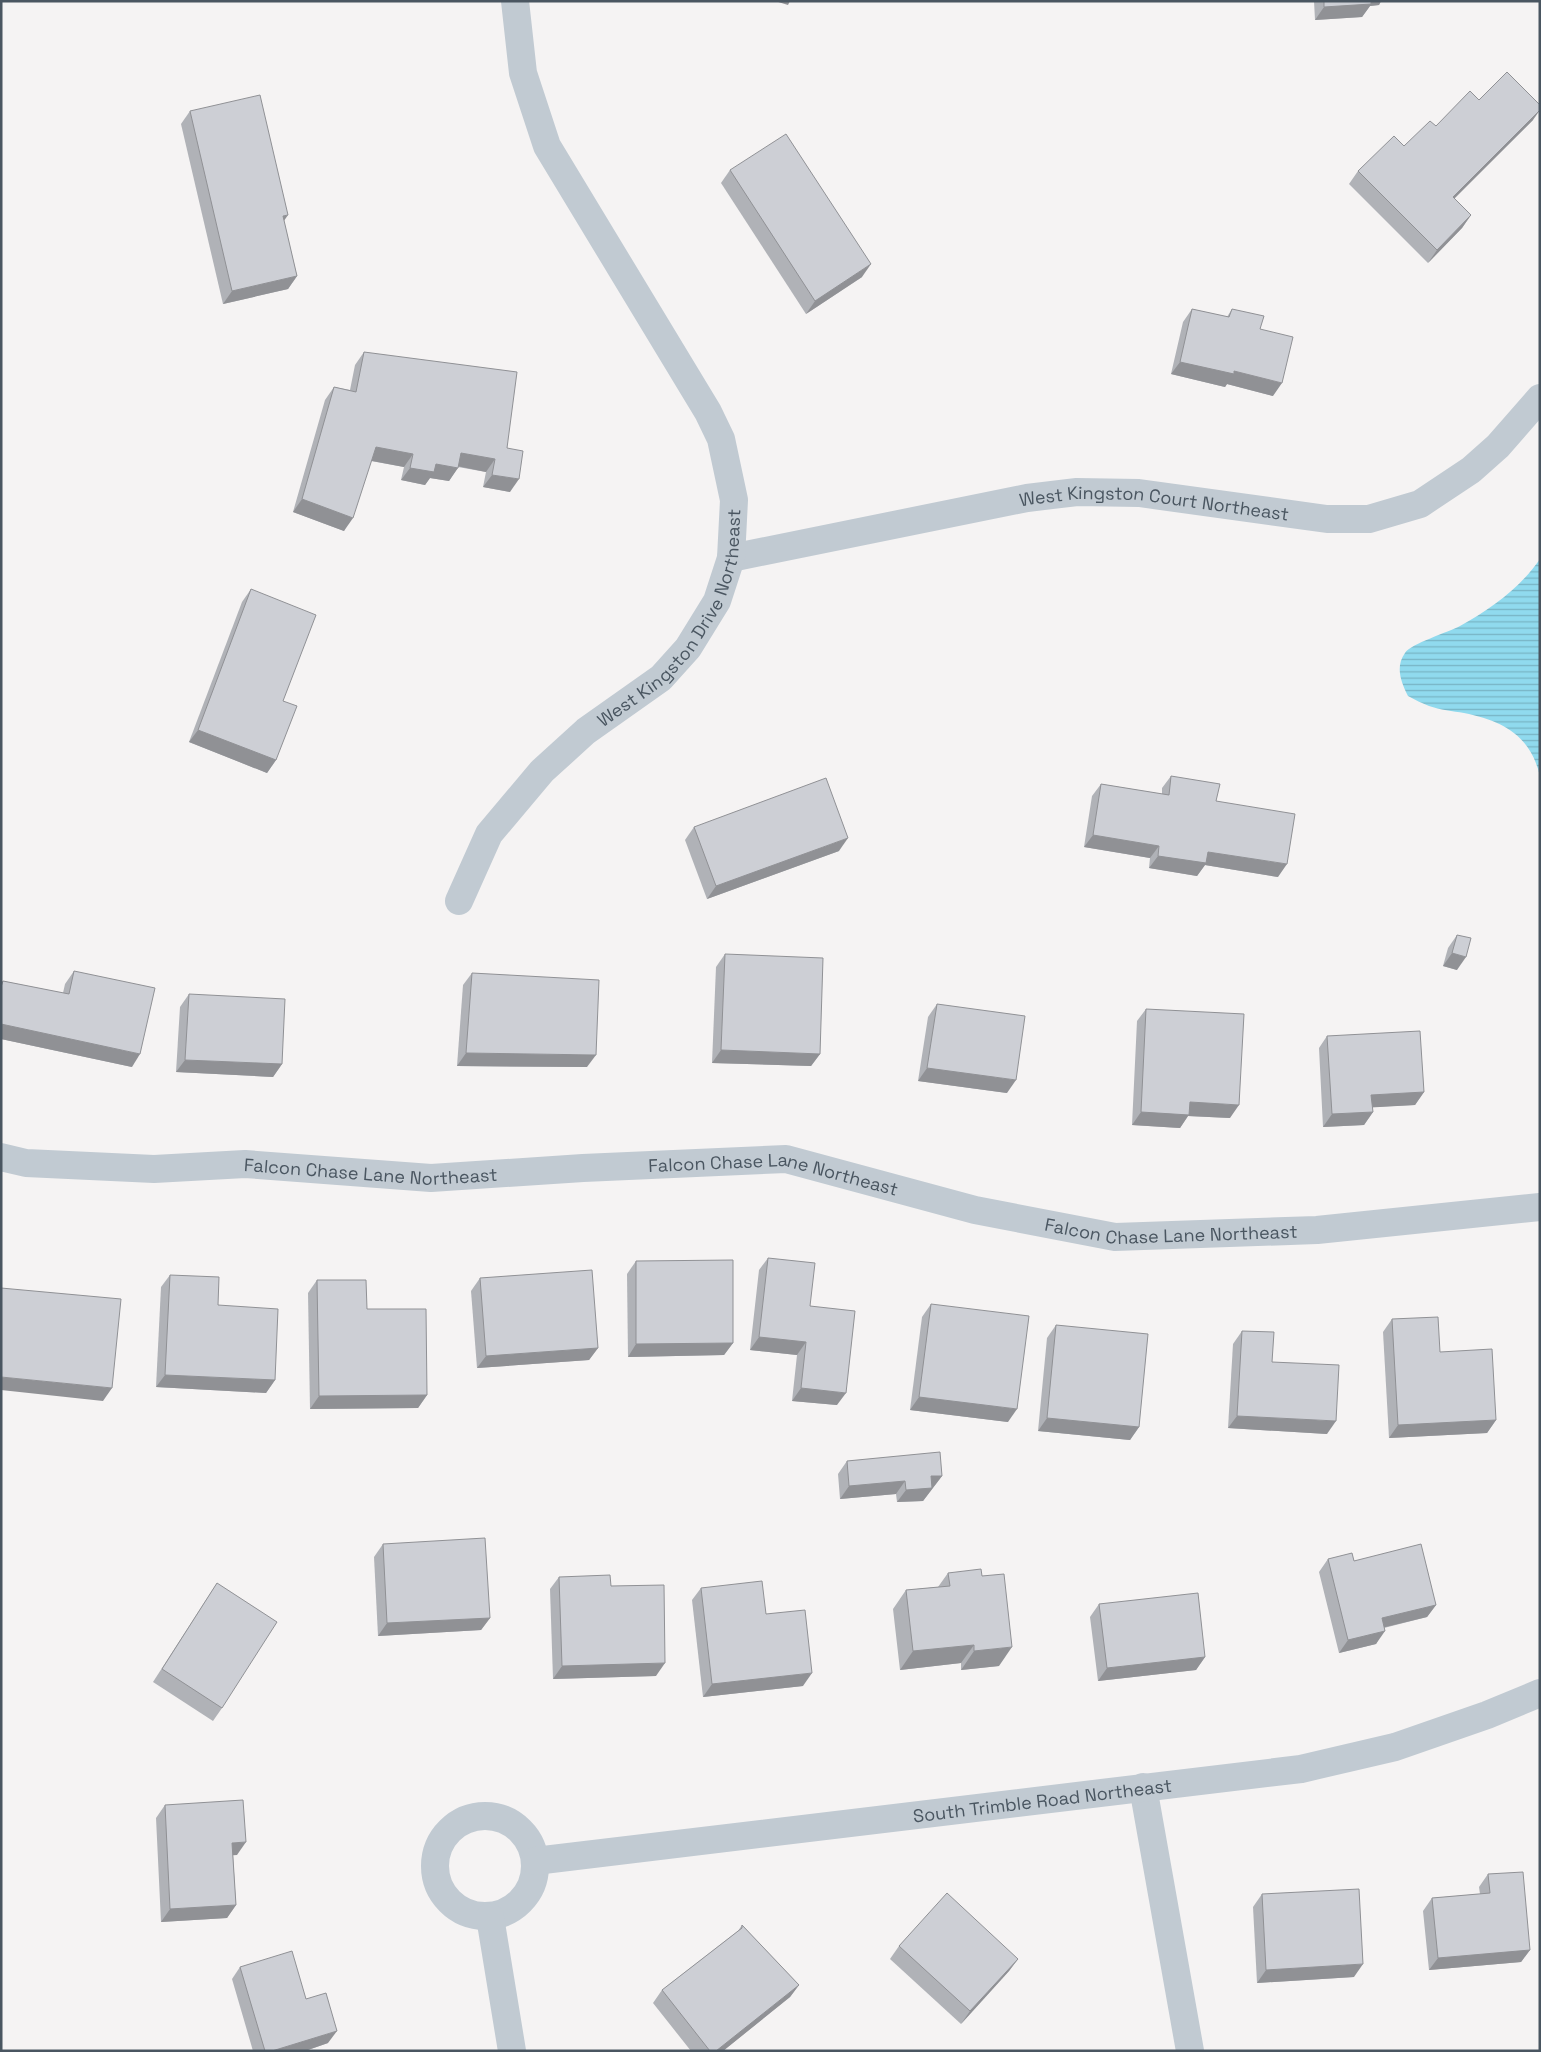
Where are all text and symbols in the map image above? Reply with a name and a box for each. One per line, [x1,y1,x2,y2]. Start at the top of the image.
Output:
street label: West Kingston Court Northeast [1017,480,1291,525]
street label: West Kingston Drive Northeast [592,508,745,731]
street label: Falcon Chase Lane Northeast [648,1147,901,1200]
street label: Falcon Chase Lane Northeast [243,1152,498,1190]
street label: Falcon Chase Lane Northeast [1043,1212,1298,1249]
street label: South Trimble Road Northeast [912,1773,1173,1827]

